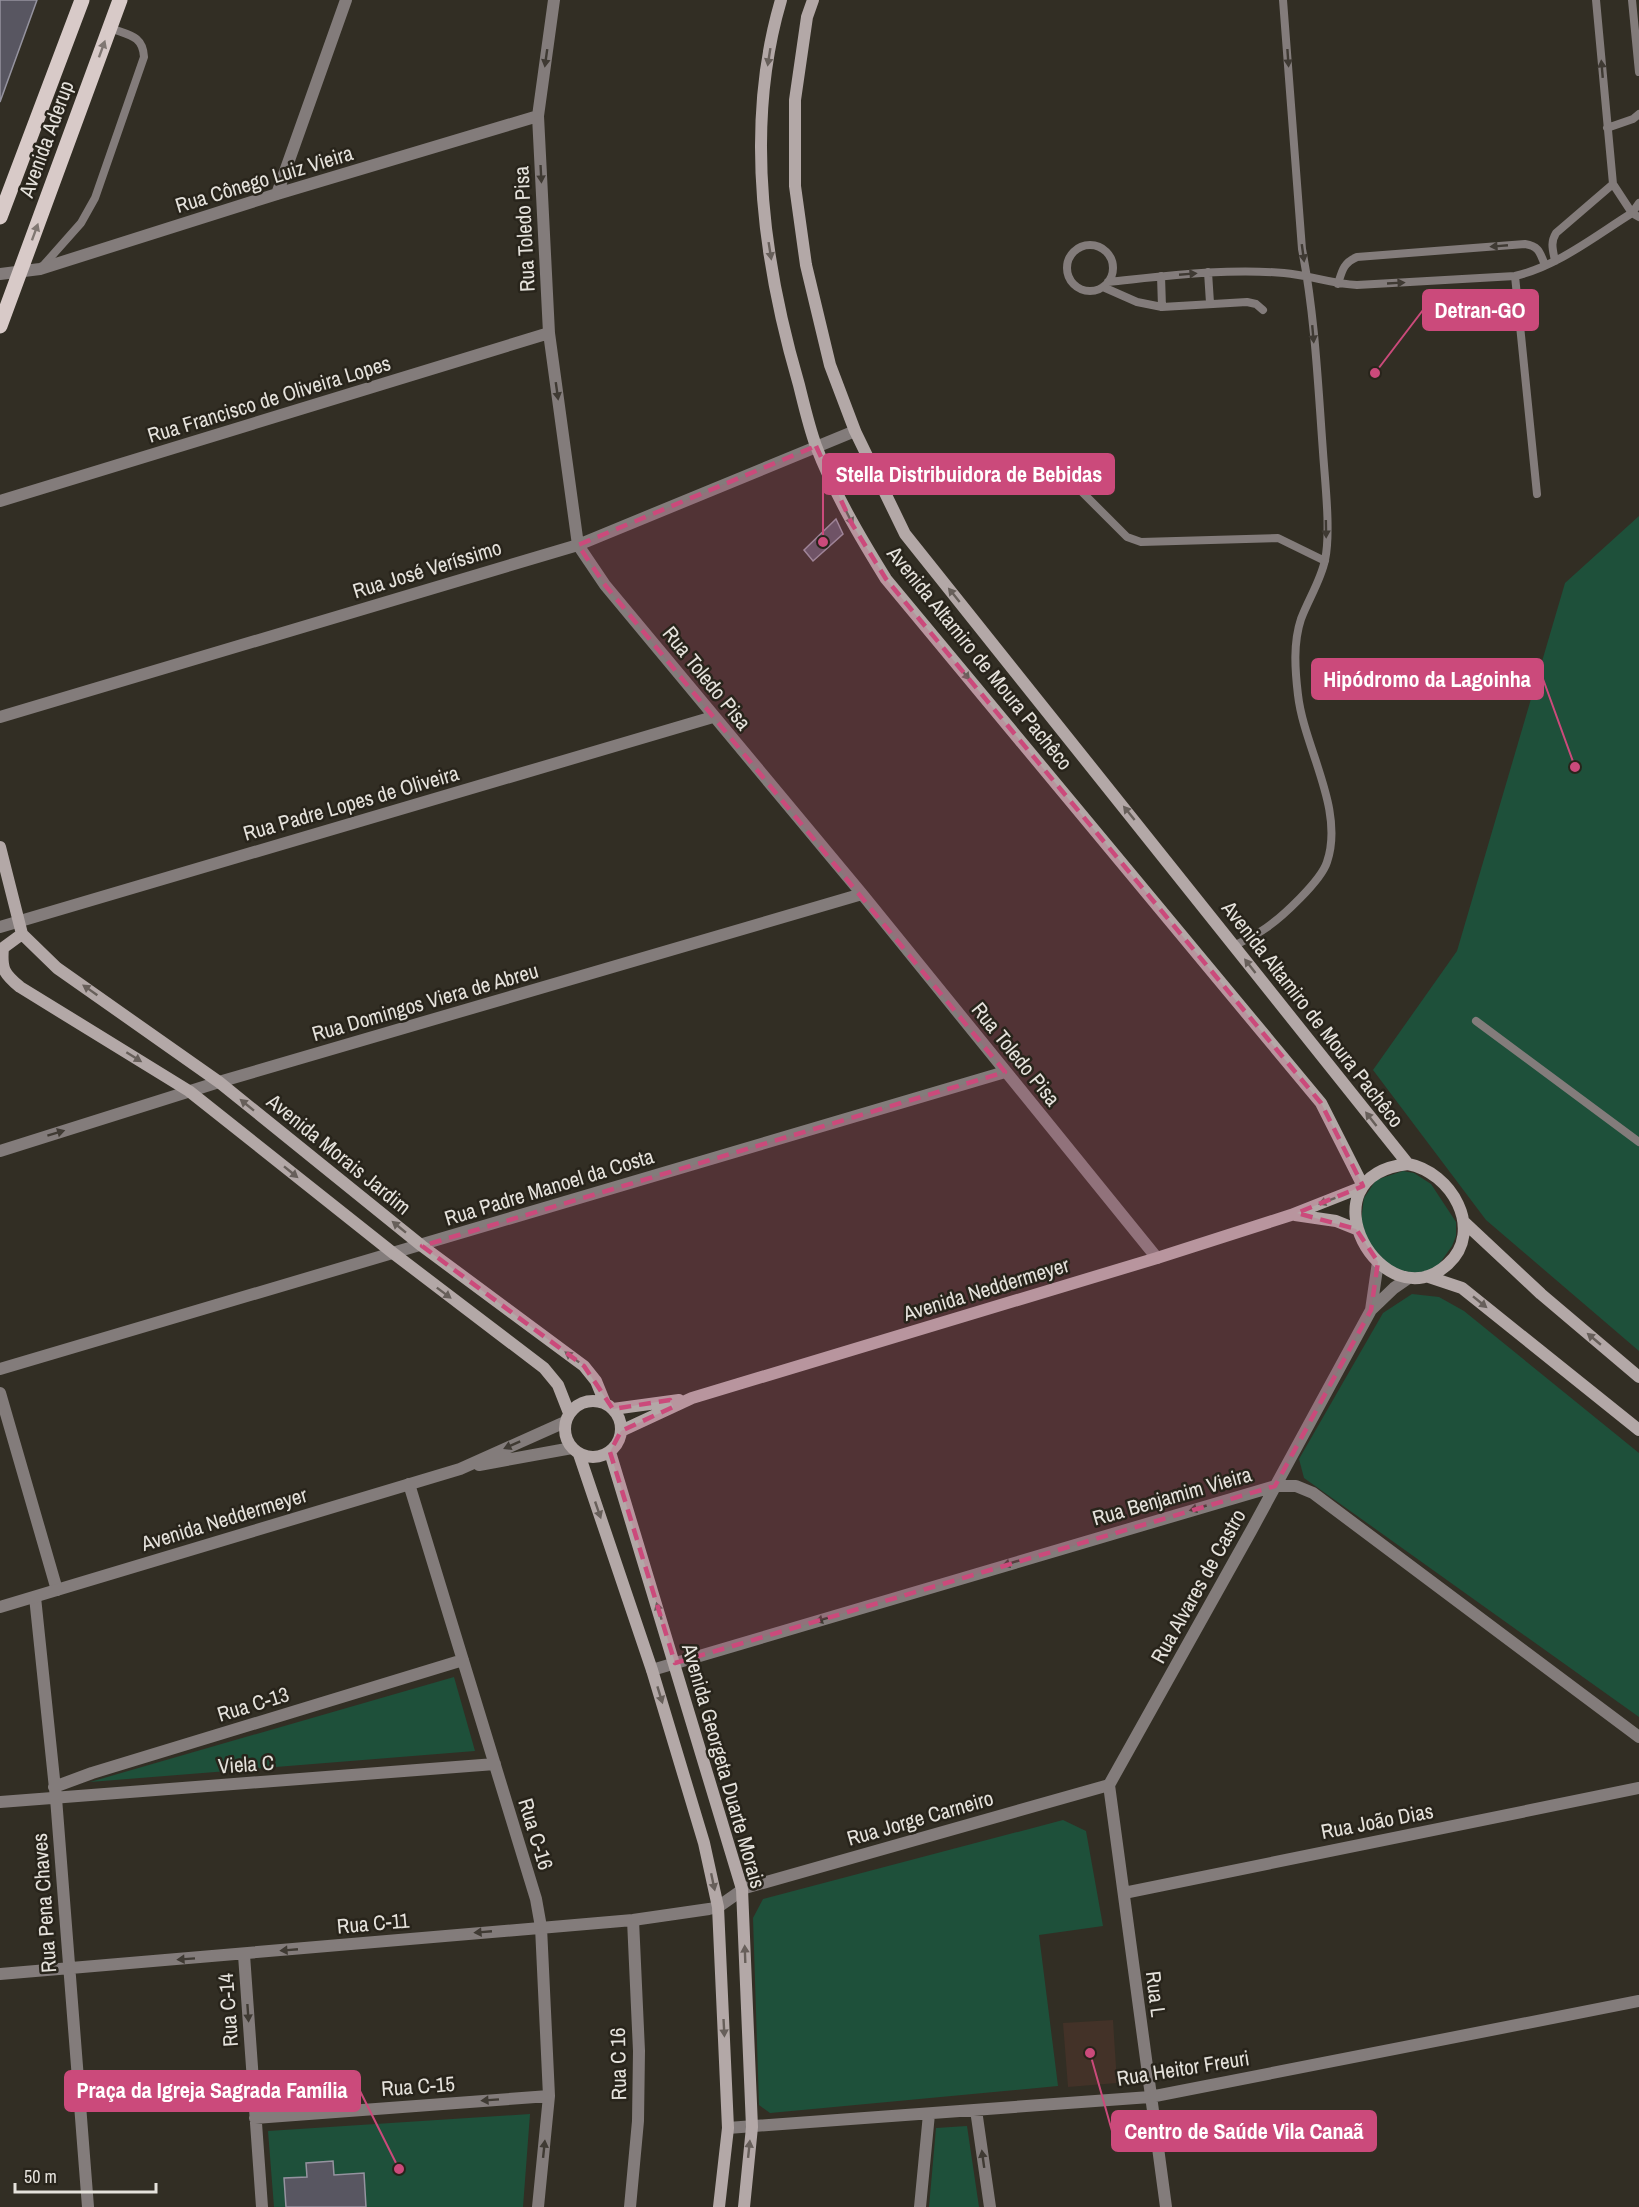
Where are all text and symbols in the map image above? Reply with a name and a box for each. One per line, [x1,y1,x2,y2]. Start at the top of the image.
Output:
one-way arrow [98,40,107,58]
one-way arrow [765,48,774,67]
one-way arrow [541,49,551,68]
one-way arrow [1283,49,1293,68]
one-way arrow [1597,60,1606,79]
street label: Avenida Aderup [11,77,81,202]
street label: Rua Cônego Luiz Vieira [172,138,357,220]
street label: Rua Toledo Pisa [506,165,542,293]
one-way arrow [537,165,546,184]
one-way arrow [30,223,40,241]
one-way arrow [1490,241,1509,250]
one-way arrow [766,242,775,261]
one-way arrow [1299,243,1308,262]
one-way arrow [1178,269,1197,279]
one-way arrow [1387,278,1406,288]
callout: Detran-GO [1423,290,1538,330]
text: Detran-GO [1434,295,1526,325]
one-way arrow [1308,325,1318,344]
street label: Rua Francisco de Oliveira Lopes [144,348,394,450]
one-way arrow [552,382,561,401]
callout: Stella Distribuidora de Bebidas [823,454,1114,494]
text: Stella Distribuidora de Bebidas [836,459,1102,489]
one-way arrow [844,508,854,525]
one-way arrow [1321,519,1331,538]
street label: Rua José Veríssimo [349,533,505,605]
street label: Avenida Altamiro de Moura Pachêco [880,539,1079,776]
one-way arrow [949,588,961,603]
street label: Rua Toledo Pisa [656,620,758,736]
callout: Hipódromo da Lagoinha [1312,659,1543,699]
text: Hipódromo da Lagoinha [1323,664,1531,694]
one-way arrow [958,665,971,681]
street label: Rua Padre Lopes de Oliveira [240,758,463,848]
one-way arrow [1123,806,1135,821]
street label: Avenida Altamiro de Moura Pachêco [1215,894,1411,1133]
street label: Rua Domingos Viera de Abreu [308,956,542,1048]
one-way arrow [1244,958,1257,974]
one-way arrow [82,984,98,996]
street label: Rua Toledo Pisa [965,996,1067,1112]
one-way arrow [126,1052,142,1063]
street label: Avenida Morais Jardim [260,1086,417,1221]
one-way arrow [239,1098,255,1111]
one-way arrow [1366,1111,1378,1126]
one-way arrow [47,1128,65,1137]
street label: Rua Padre Manoel da Costa [441,1141,658,1233]
one-way arrow [283,1166,299,1179]
one-way arrow [1317,1196,1335,1206]
one-way arrow [391,1221,407,1234]
street label: Avenida Neddermeyer [899,1250,1073,1328]
one-way arrow [437,1286,452,1298]
one-way arrow [1472,1296,1488,1309]
one-way arrow [1587,1333,1602,1346]
one-way arrow [564,1351,580,1363]
one-way arrow [504,1441,521,1450]
street label: Rua Benjamim Vieira [1089,1459,1255,1533]
street label: Avenida Neddermeyer [137,1480,311,1558]
one-way arrow [594,1501,604,1519]
street label: Rua Alvares de Castro [1144,1504,1252,1668]
one-way arrow [1189,1504,1207,1513]
one-way arrow [1002,1559,1020,1568]
one-way arrow [653,1602,663,1620]
one-way arrow [815,1615,833,1624]
street label: Avenida Georgeta Duarte Morais [675,1639,773,1892]
street label: Rua C-13 [214,1679,292,1729]
one-way arrow [656,1686,665,1704]
street label: Viela C [217,1748,275,1780]
street label: Rua Jorge Carneiro [843,1783,997,1853]
street label: Rua C-16 [511,1795,561,1873]
street label: Rua João Dias [1318,1796,1436,1846]
street label: Rua Pena Chaves [25,1832,63,1974]
one-way arrow [709,1873,718,1892]
street label: Rua C-11 [336,1905,411,1941]
one-way arrow [473,1927,492,1937]
one-way arrow [279,1945,298,1955]
one-way arrow [740,1945,749,1964]
one-way arrow [176,1954,195,1964]
street label: Rua L [1139,1969,1173,2019]
street label: Rua C-14 [211,1972,245,2048]
one-way arrow [243,2003,253,2022]
one-way arrow [719,2018,728,2037]
street label: Rua C 16 [603,2027,633,2101]
street label: Rua Heitor Freuri [1115,2043,1251,2093]
street label: Rua C-15 [380,2069,456,2103]
callout: Praça da Igreja Sagrada Família [65,2071,360,2111]
text: Praça da Igreja Sagrada Família [77,2075,347,2105]
one-way arrow [481,2096,500,2105]
callout: Centro de Saúde Vila Canaã [1112,2111,1376,2151]
text: Centro de Saúde Vila Canaã [1124,2116,1364,2146]
one-way arrow [539,2139,549,2158]
one-way arrow [744,2139,754,2158]
one-way arrow [978,2149,987,2168]
scale bar [15,2156,156,2194]
text: 50 m [24,2164,57,2189]

